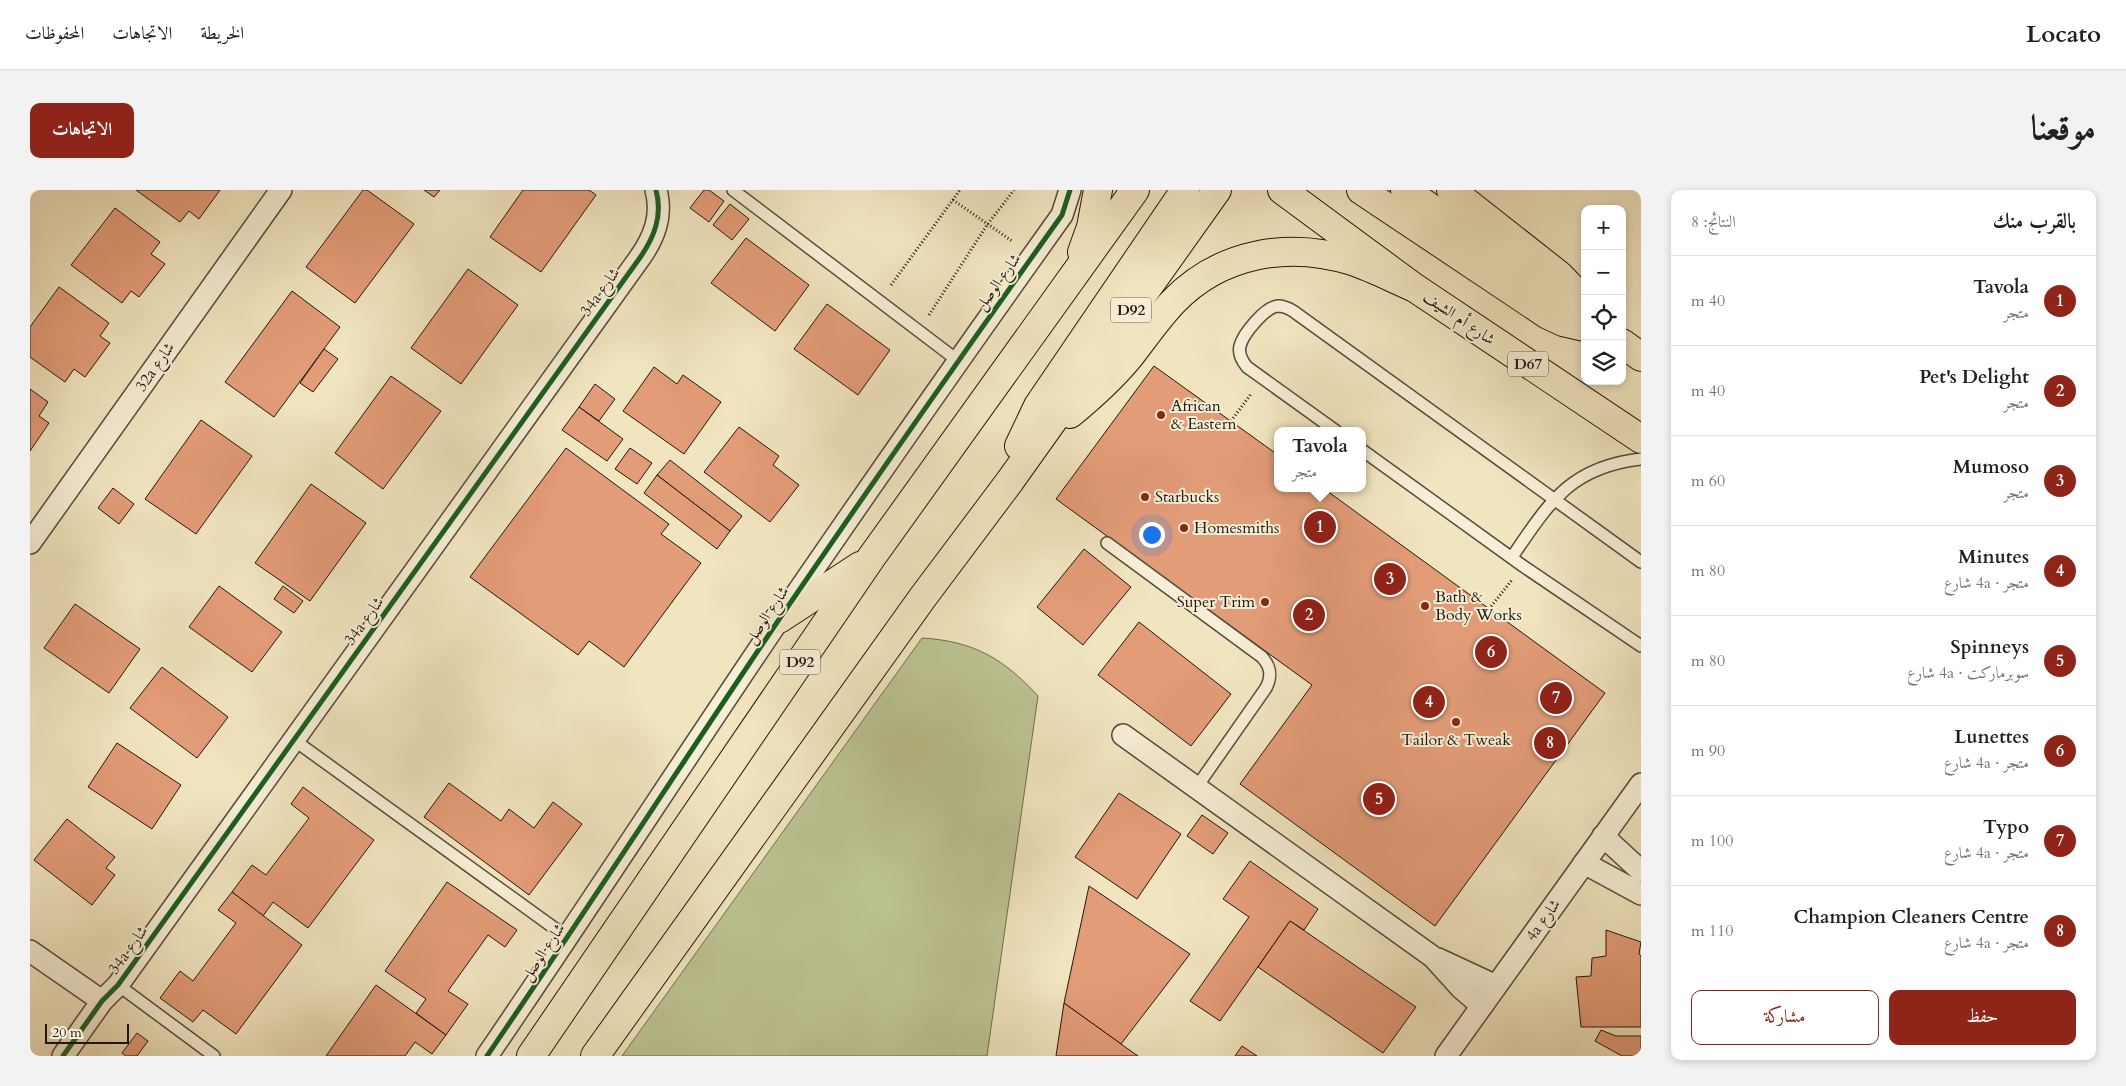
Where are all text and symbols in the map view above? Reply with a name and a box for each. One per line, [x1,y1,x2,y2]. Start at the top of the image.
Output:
text: Locato [2026,18,2101,51]
text: المحفوظات [25,21,84,46]
text: الاتجاهات [112,21,172,46]
text: الخريطة [200,21,244,46]
button: الاتجاهات [30,103,134,158]
text: موقعنا [2031,104,2096,152]
map controls [1581,205,1626,385]
button: + [1581,205,1626,250]
text: بالقرب منك [1993,207,2076,236]
text: النتائج: 8 [1691,211,1736,233]
street label: شارع الوصل [970,249,1028,316]
button: − [1581,250,1626,295]
street label: 34a شارع [575,263,627,322]
text: Tavola [1973,274,2029,300]
street label: شارع أم الشيف [1417,285,1500,353]
text: 40 m [1691,290,1725,312]
text: 1 [2056,290,2064,312]
button: locate [1581,295,1626,340]
road number: D92 [1111,298,1151,322]
text: متجر [2004,302,2029,324]
street label: 32a شارع [130,338,182,397]
button: layers [1581,340,1626,385]
road number: D67 [1508,352,1548,376]
text: Pet's Delight [1919,364,2029,390]
text: 40 m [1691,380,1725,402]
text: 2 [2056,380,2064,402]
text: متجر [2004,392,2029,414]
place label: African & Eastern [1171,395,1237,435]
marker: African & Eastern [1155,409,1167,421]
popup [1274,427,1366,492]
text: Tavola [1292,433,1348,459]
text: Mumoso [1953,454,2029,480]
text: متجر [1292,461,1317,483]
text: 60 m [1691,470,1725,492]
text: 3 [2056,470,2064,492]
text: متجر [2004,482,2029,504]
place label: Starbucks [1155,486,1219,508]
marker: Starbucks [1139,491,1151,503]
pin: 1 [1304,508,1336,546]
place label: Homesmiths [1194,517,1279,539]
your location [1139,522,1165,548]
marker: Homesmiths [1178,522,1190,534]
text: Minutes [1958,544,2029,570]
pin: 3 [1374,560,1406,598]
text: 80 m [1691,560,1725,582]
text: 4 [2056,560,2064,582]
text: متجر · 4a شارع [1944,572,2029,594]
street label: شارع الوصل [740,582,796,649]
place label: Bath & Body Works [1435,586,1522,626]
place label: Super Trim [1177,591,1255,613]
street label: 34a شارع [339,592,391,651]
marker: Super Trim [1259,596,1271,608]
pin: 2 [1293,596,1325,634]
marker: Bath & Body Works [1419,600,1431,612]
pin: 6 [1475,633,1507,671]
text: Spinneys [1951,634,2029,660]
road number: D92 [780,650,820,674]
text: 80 m [1691,650,1725,672]
text: 5 [2056,650,2064,672]
text: سوبرماركت · 4a شارع [1907,662,2029,684]
pin: 7 [1540,679,1572,717]
pin: 4 [1413,683,1445,721]
marker: Tailor & Tweak [1450,716,1462,728]
pin: 8 [1534,724,1566,762]
text: Lunettes [1954,724,2029,750]
place label: Tailor & Tweak [1401,729,1511,751]
text: 90 m [1691,740,1725,762]
text: 6 [2056,740,2064,762]
text: متجر · 4a شارع [1944,752,2029,774]
pin: 5 [1363,780,1395,818]
text: Typo [1983,814,2029,840]
text: 100 m [1691,830,1733,852]
text: 7 [2056,830,2064,852]
text: متجر · 4a شارع [1944,842,2029,864]
street label: 4a شارع [1520,894,1567,947]
text: Champion Cleaners Centre [1793,904,2029,930]
street label: شارع الوصل [516,919,572,986]
text: 110 m [1691,920,1733,942]
text: 8 [2056,920,2064,942]
street label: 34a شارع [103,921,155,980]
text: متجر · 4a شارع [1944,932,2029,954]
button: مشاركة [1691,990,1879,1045]
button: حفظ [1889,990,2076,1045]
scale bar [45,1021,129,1044]
text: 20 m [52,1023,82,1042]

